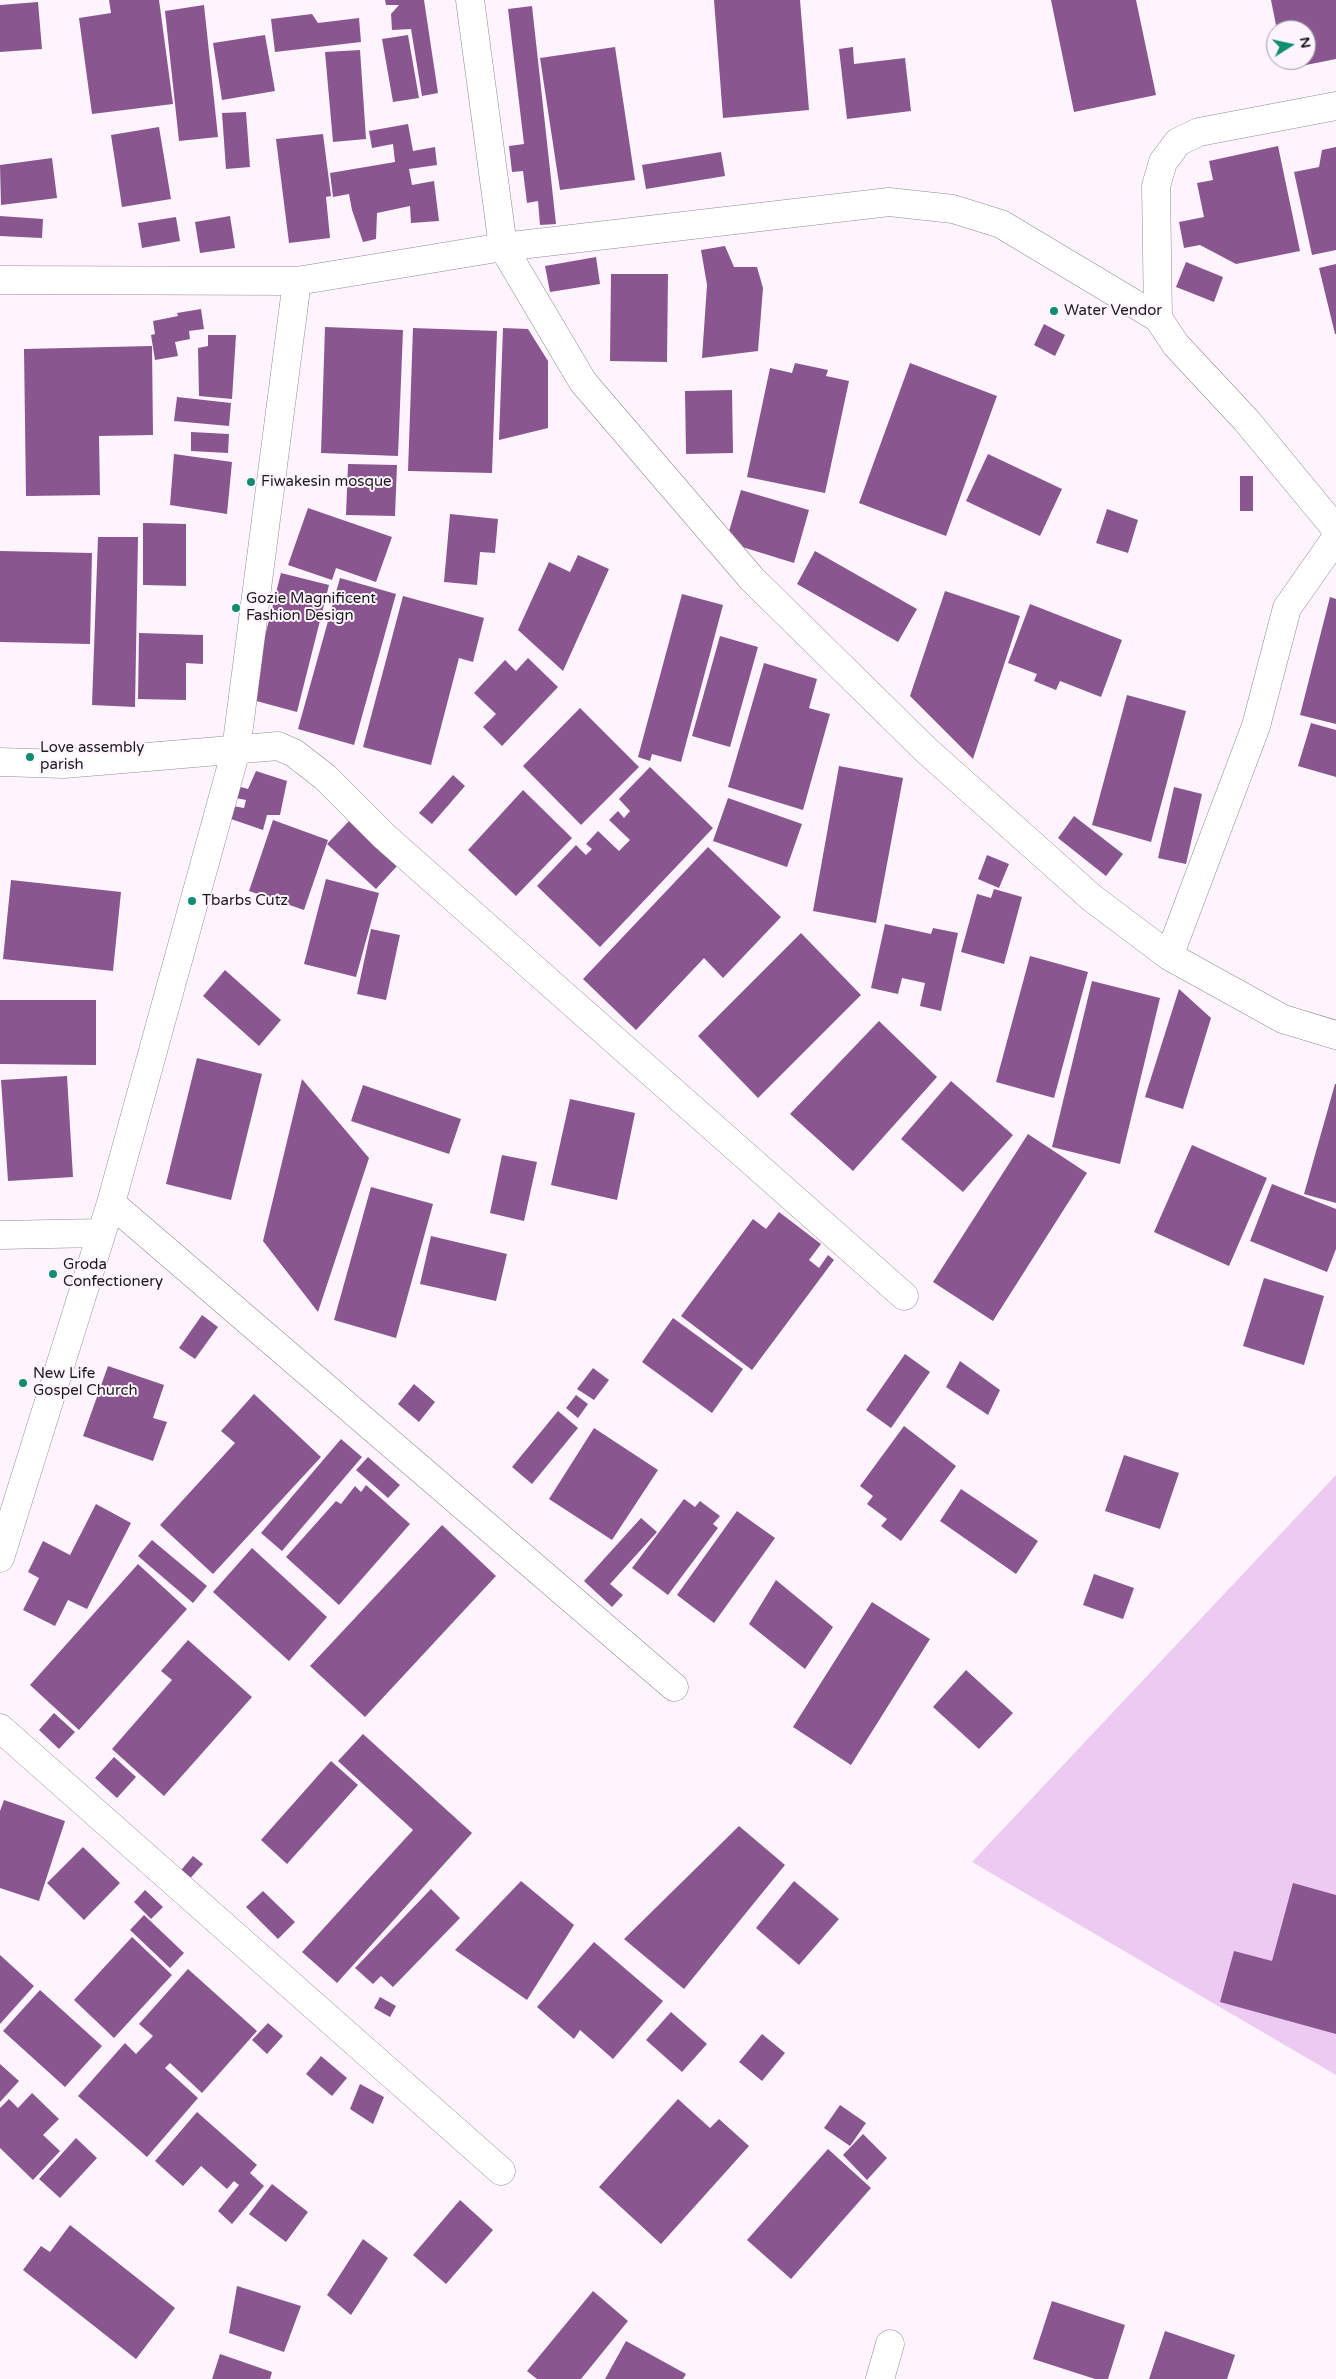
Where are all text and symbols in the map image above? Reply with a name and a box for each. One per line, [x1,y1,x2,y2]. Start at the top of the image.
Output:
north arrow [1266,20,1316,70]
text: N [1296,35,1315,49]
place label: Water Vendor [1064,302,1162,320]
marker: Water Vendor [1048,305,1060,317]
place label: Fiwakesin mosque [261,473,392,491]
marker: Fiwakesin mosque [245,476,257,488]
place label: Gozie Magnificent Fashion Design [246,590,376,625]
marker: Gozie Magnificent Fashion Design [230,602,242,614]
place label: Love assembly parish [40,739,144,774]
marker: Love assembly parish [24,751,36,763]
place label: Tbarbs Cutz [202,892,288,910]
marker: Tbarbs Cutz [186,895,198,907]
place label: Groda Confectionery [63,1256,163,1291]
marker: Groda Confectionery [47,1268,59,1280]
place label: New Life Gospel Church [33,1365,138,1400]
marker: New Life Gospel Church [17,1377,29,1389]

